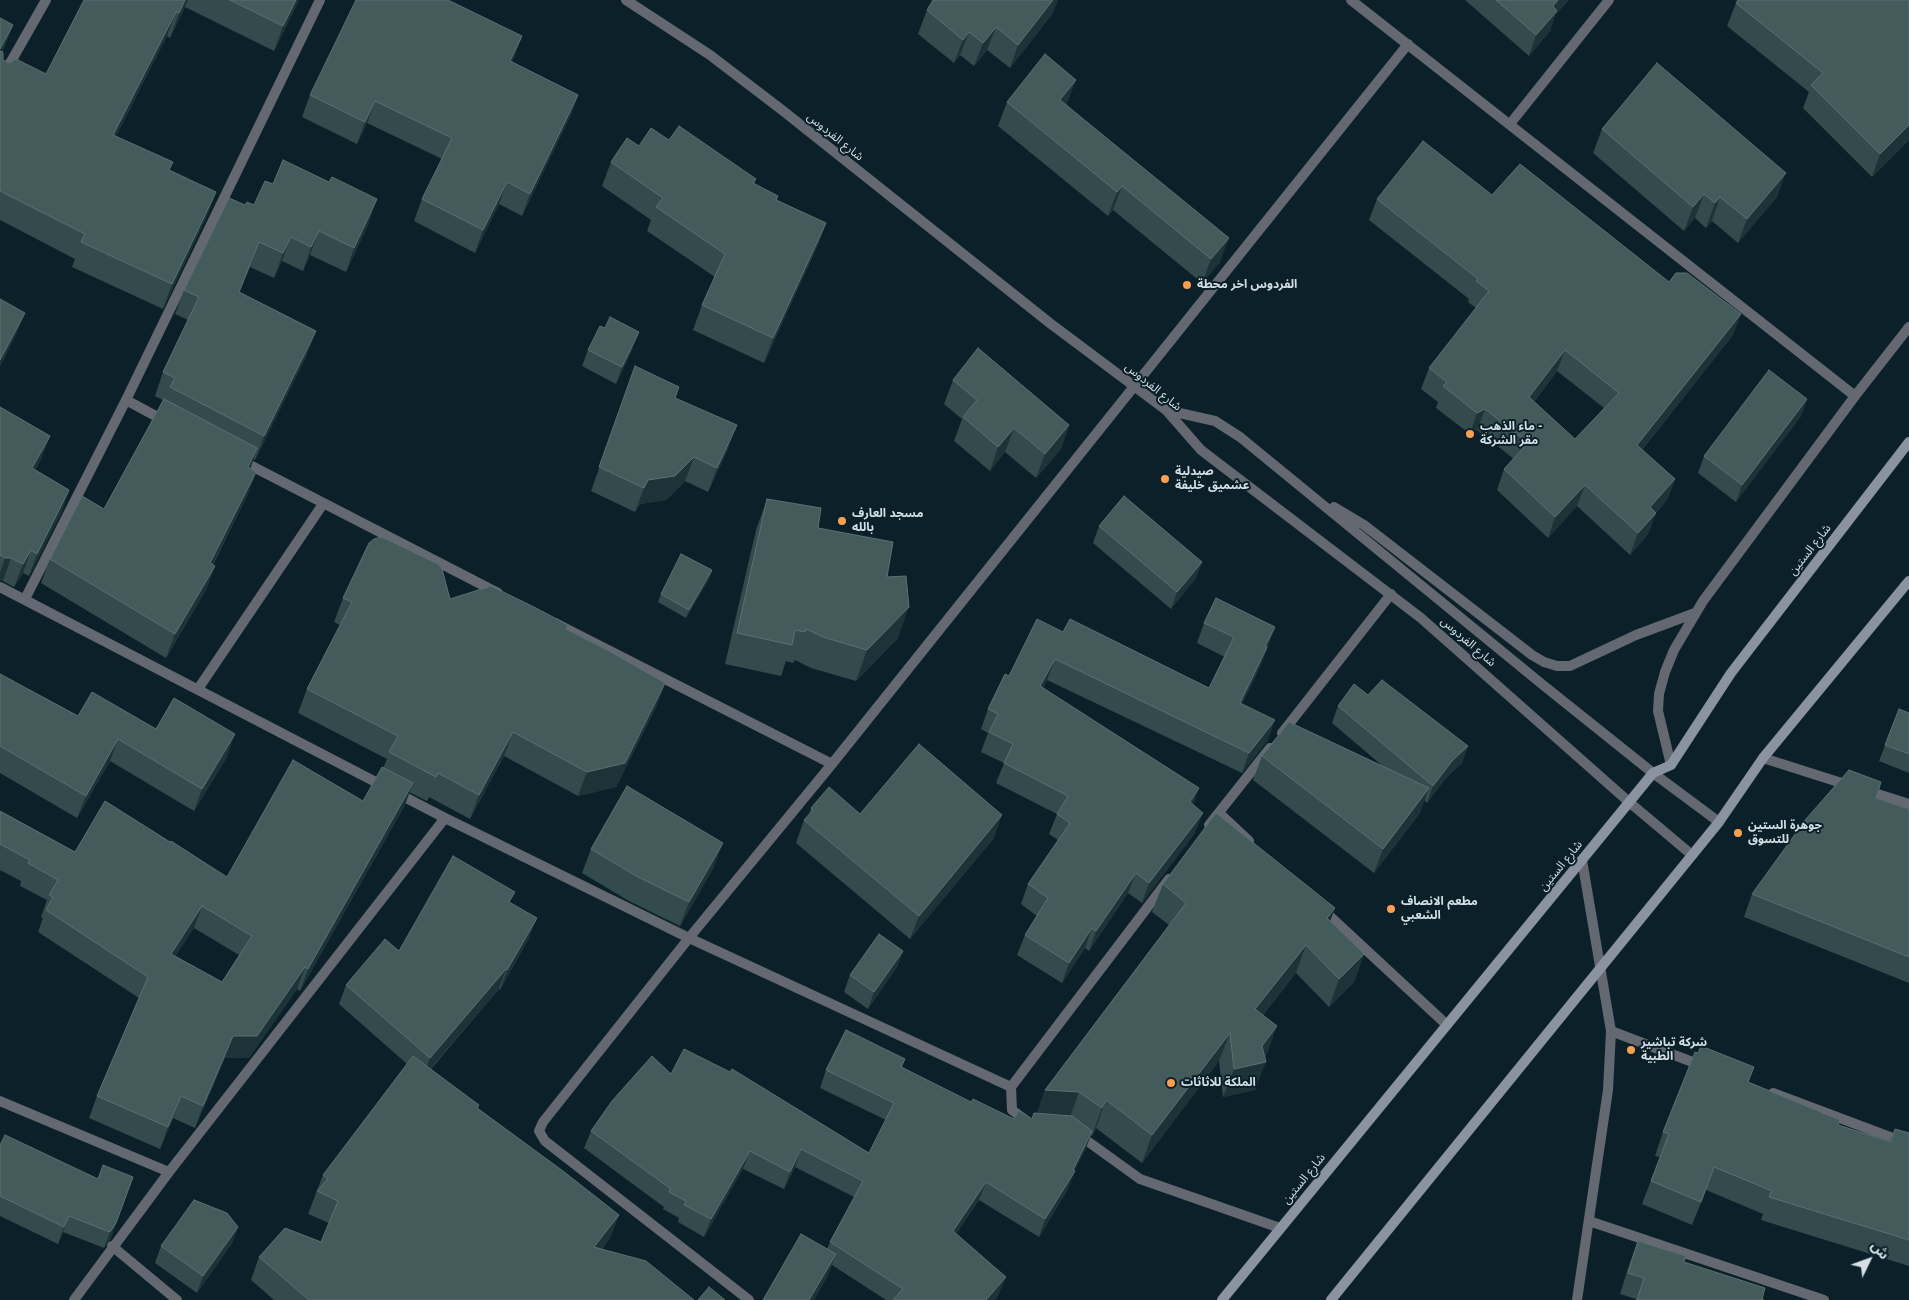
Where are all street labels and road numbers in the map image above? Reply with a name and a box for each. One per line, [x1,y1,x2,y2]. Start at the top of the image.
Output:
street label: شارع الفردوس [804,110,866,164]
street label: شارع الفردوس [1122,360,1184,414]
street label: شارع الستين [1786,522,1834,578]
street label: شارع الفردوس [1437,614,1499,670]
street label: شارع الستين [1536,838,1586,894]
street label: شارع الستين [1279,1151,1329,1207]

